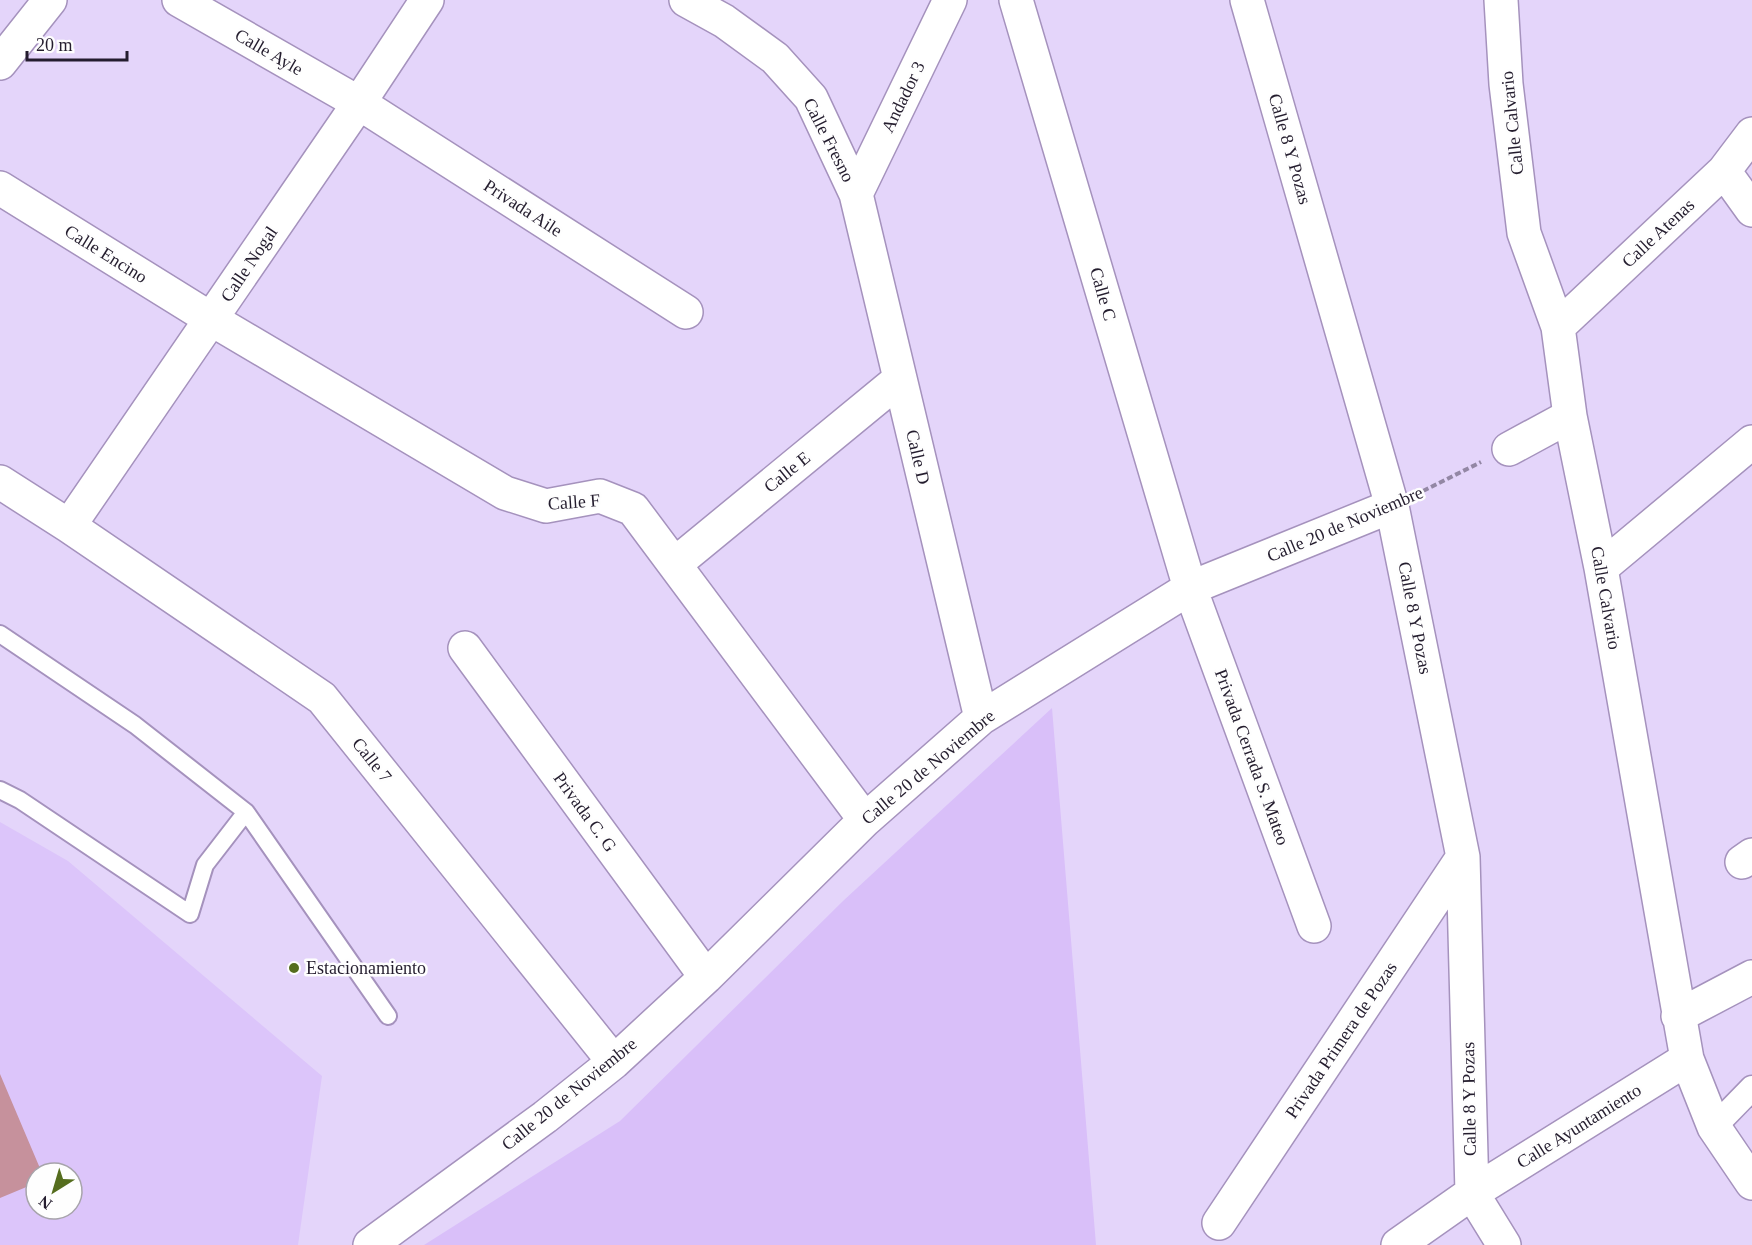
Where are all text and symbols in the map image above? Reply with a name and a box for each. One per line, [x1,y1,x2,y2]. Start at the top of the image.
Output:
scale bar [27,24,128,62]
street label: Calle Ayle [232,25,306,79]
text: 20 m [36,35,73,55]
street label: Andador 3 [877,58,929,136]
street label: Calle Calvario [1497,70,1527,176]
street label: Calle 8 Y Pozas [1265,91,1315,207]
street label: Calle Fresno [799,95,859,185]
street label: Privada Aile [480,175,566,241]
street label: Calle Atenas [1618,194,1698,272]
street label: Calle Encino [61,221,151,287]
street label: Calle Nogal [217,223,281,305]
street label: Calle C [1086,265,1120,323]
street label: Calle D [902,428,934,486]
street label: Calle E [760,447,814,497]
street label: Calle 20 de Noviembre [1264,482,1426,566]
street label: Calle F [547,490,601,514]
street label: Calle Calvario [1587,545,1625,651]
street label: Calle 8 Y Pozas [1394,560,1436,676]
street label: Privada Cerrada S. Mateo [1211,666,1293,848]
street label: Calle 20 de Noviembre [857,706,999,828]
street label: Calle 7 [348,734,396,786]
street label: Privada C. G [549,768,621,856]
place label: Estacionamiento [306,958,426,978]
street label: Privada Primera de Pozas [1281,958,1401,1122]
marker: Estacionamiento [287,961,301,975]
street label: Calle 20 de Noviembre [498,1034,640,1154]
street label: Calle 8 Y Pozas [1458,1042,1480,1156]
street label: Calle Ayuntamiento [1513,1080,1645,1172]
north arrow [24,1161,84,1221]
text: N [35,1192,55,1213]

